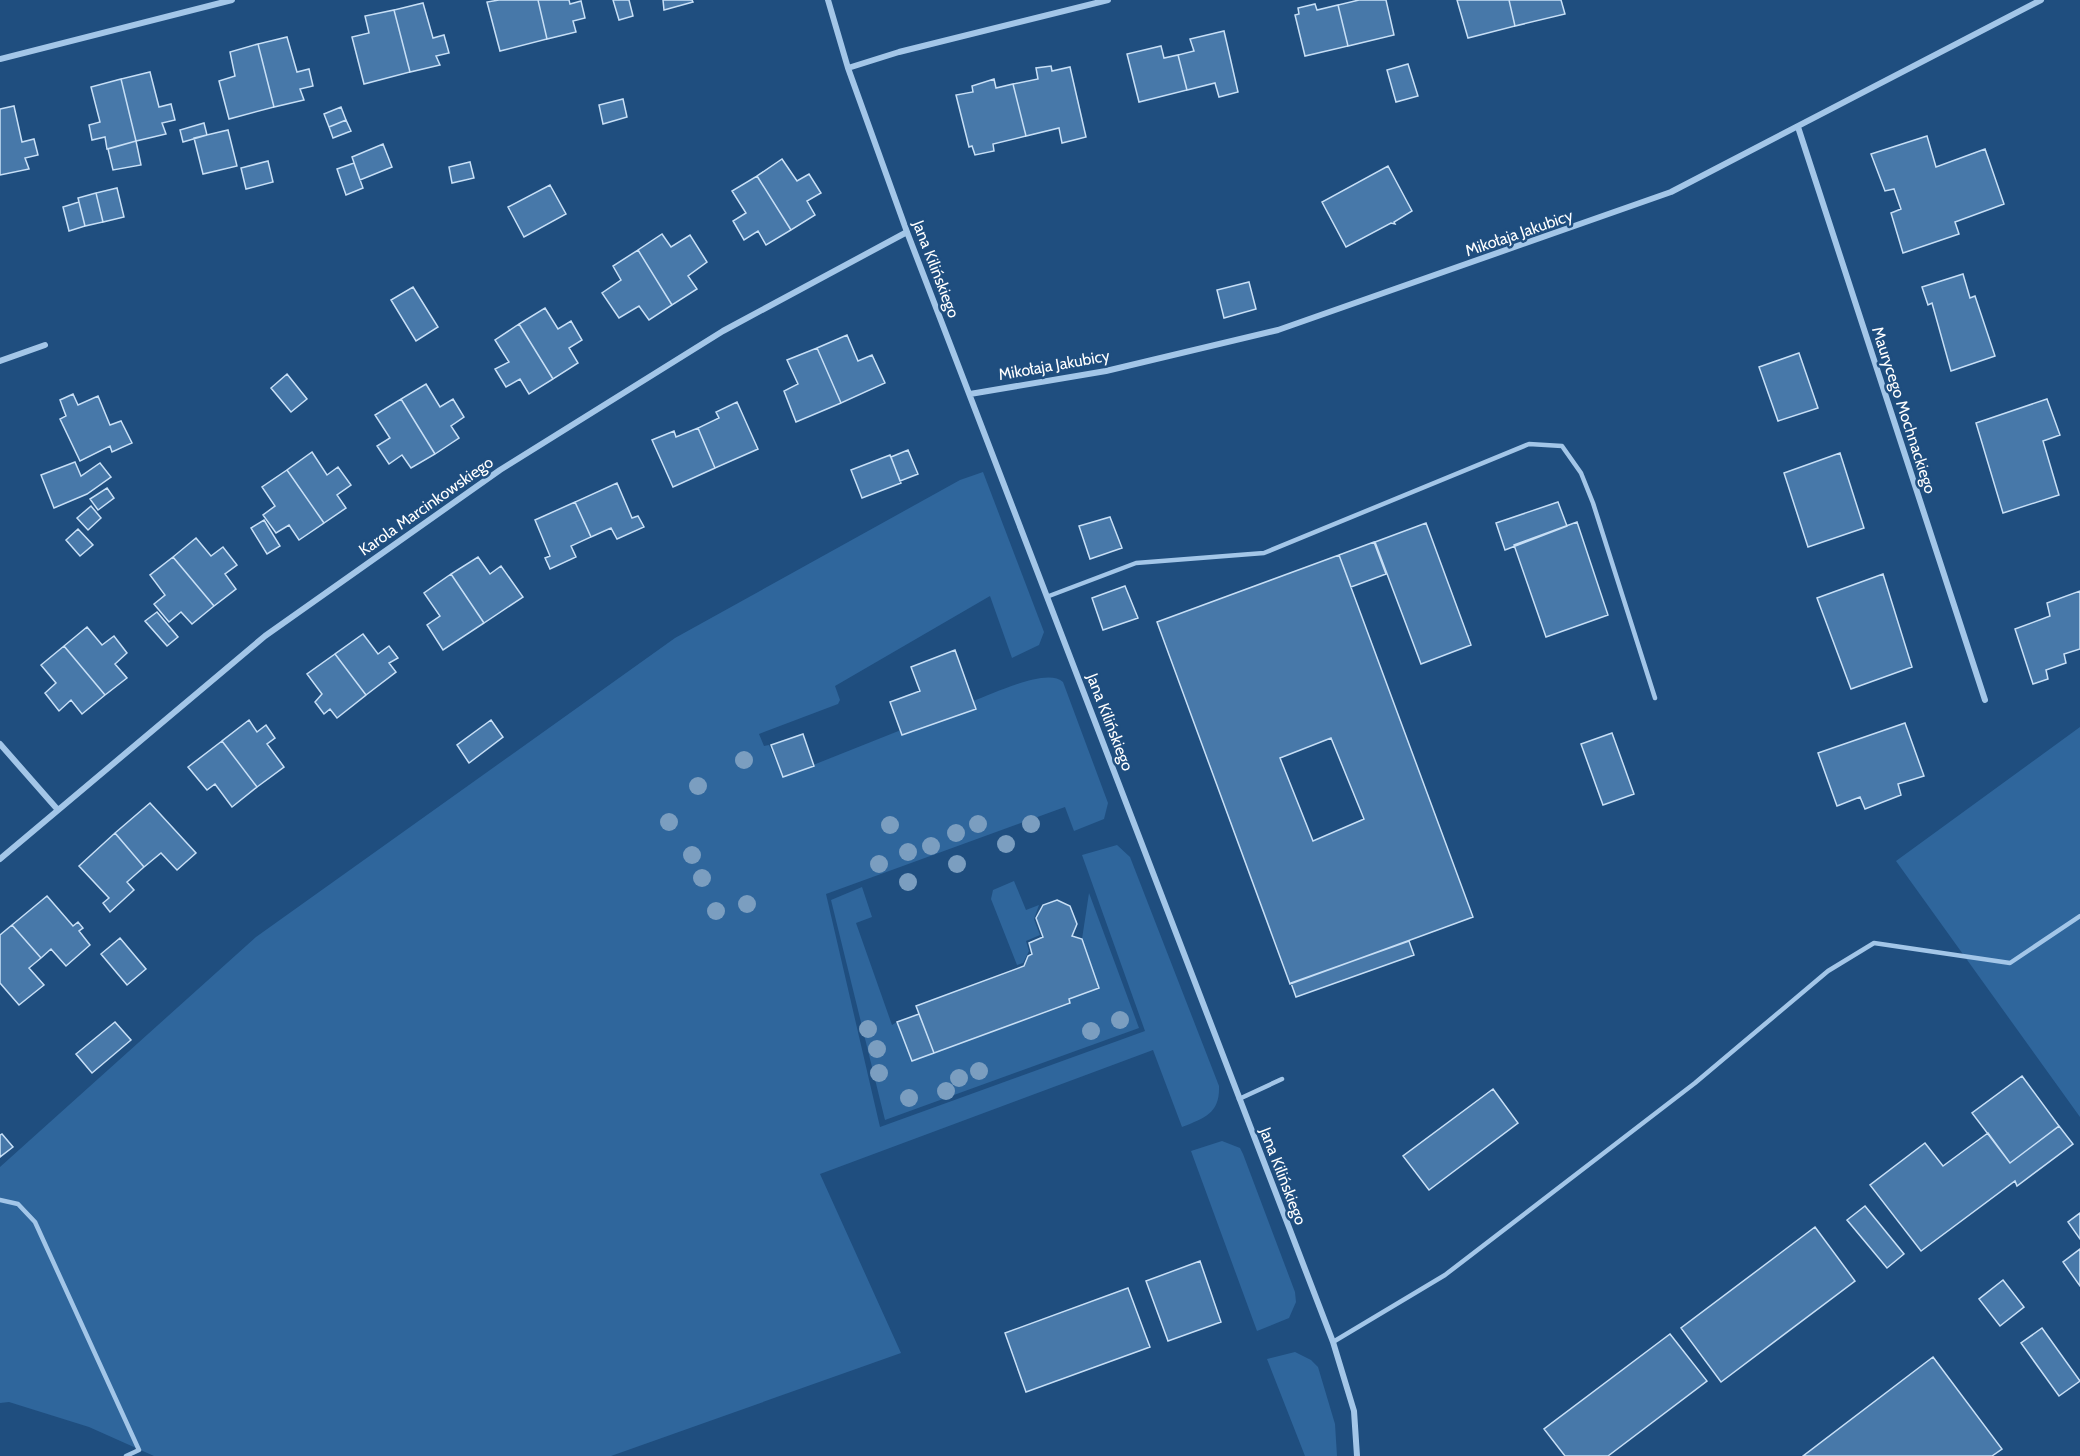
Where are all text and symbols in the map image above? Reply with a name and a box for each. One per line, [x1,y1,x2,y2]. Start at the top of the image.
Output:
street label: Mikołaja Jakubicy [1463,206,1575,260]
street label: Jana Kilińskiego [908,217,963,321]
street label: Maurycego Mochnackiego [1868,324,1940,496]
street label: Mikołaja Jakubicy [997,346,1111,384]
street label: Karola Marcinkowskiego [355,452,497,560]
street label: Jana Kilińskiego [1082,670,1137,774]
street label: Jana Kilińskiego [1255,1124,1310,1228]

